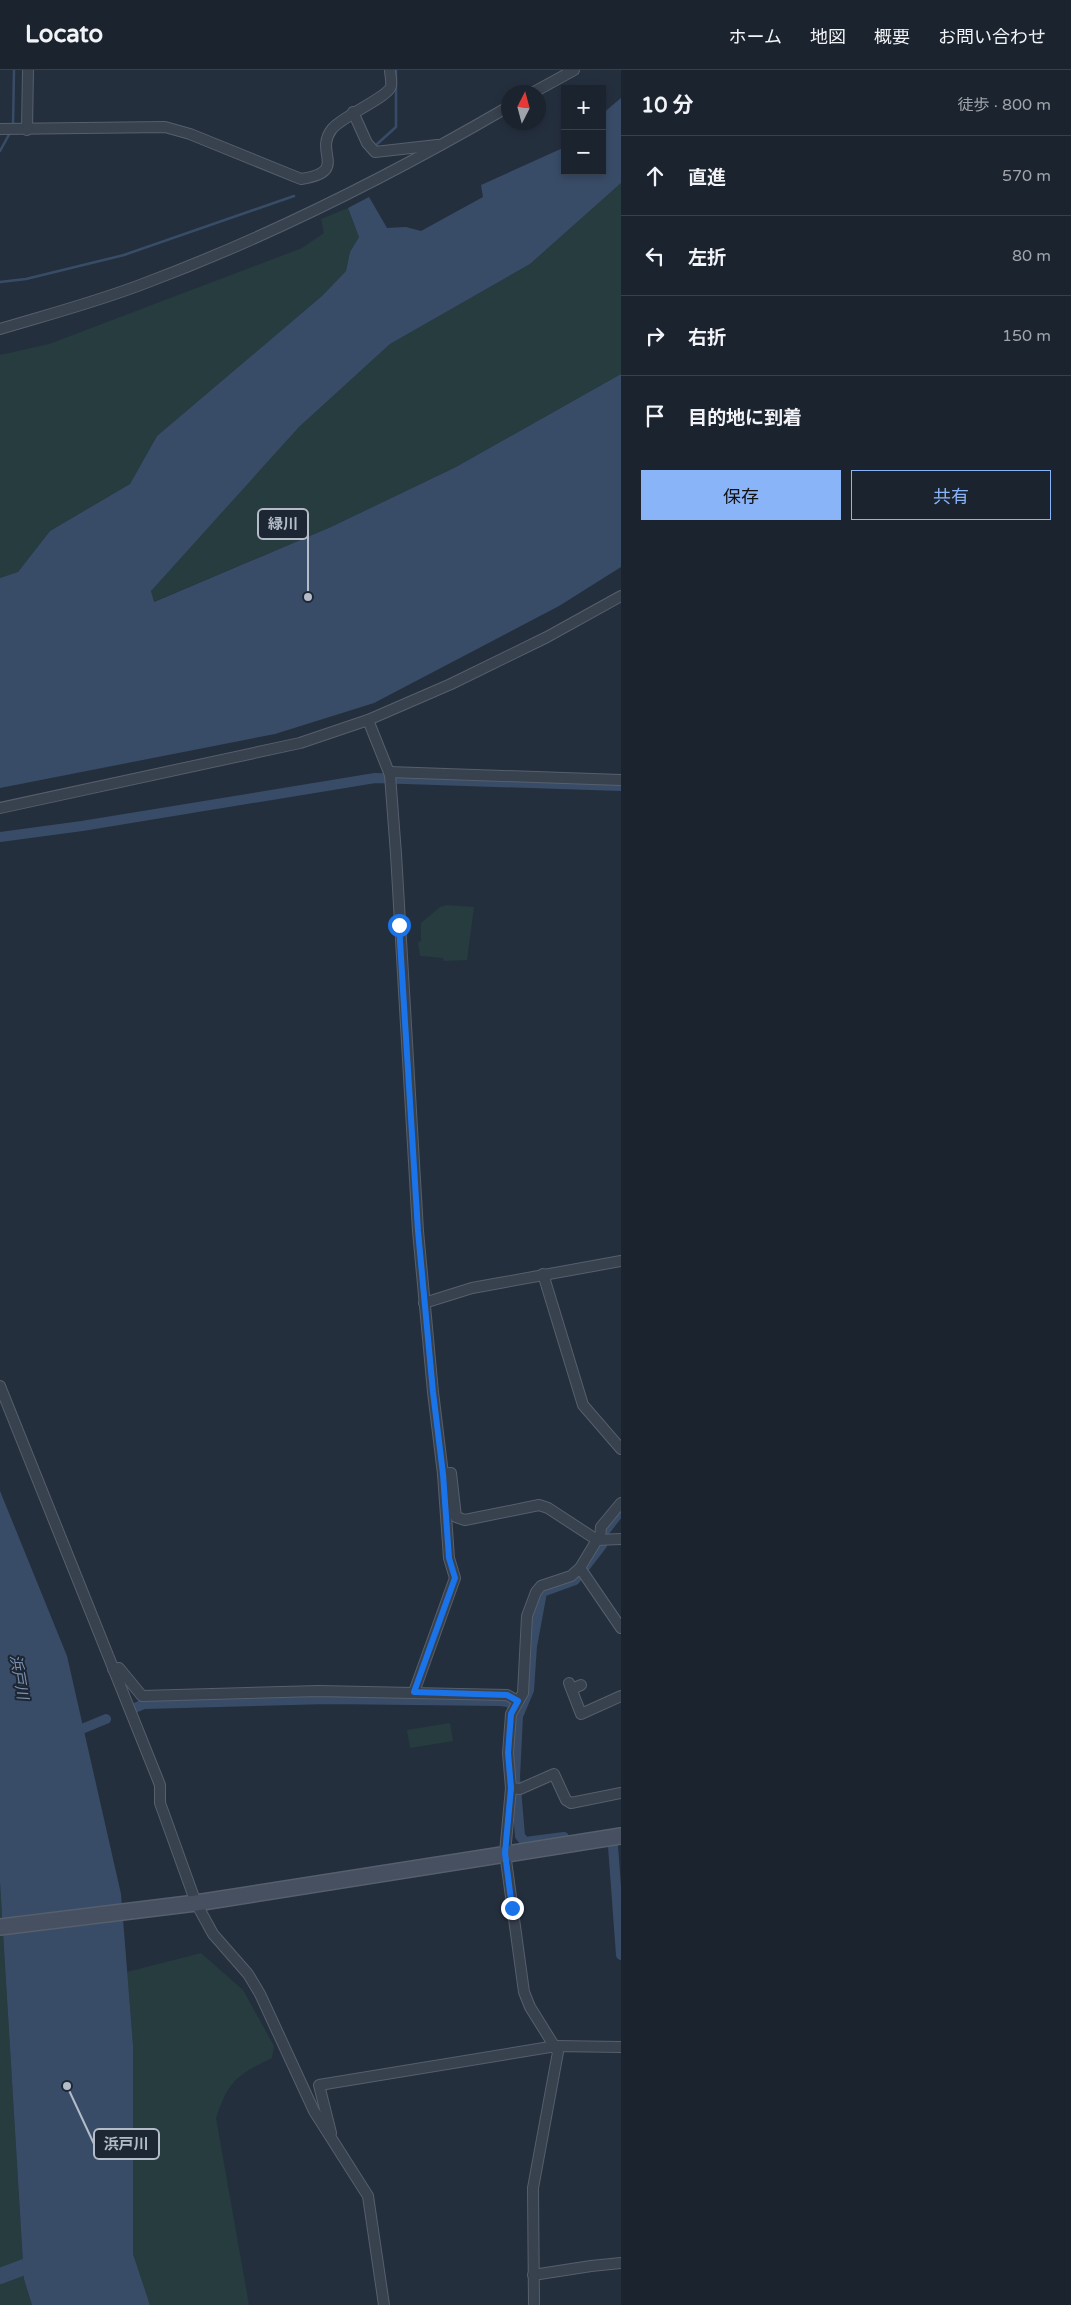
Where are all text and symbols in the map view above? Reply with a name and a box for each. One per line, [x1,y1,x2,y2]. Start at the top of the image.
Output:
text: Locato [25,20,103,49]
text: ホーム [729,26,782,48]
text: 地図 [810,26,846,48]
text: 概要 [874,26,910,48]
text: お問い合わせ [938,26,1046,48]
north arrow [501,85,546,130]
map controls [561,85,606,175]
button: + [561,85,606,130]
text: 10 分 [641,93,694,118]
text: 徒歩 · 800 m [958,95,1051,115]
button: − [561,130,606,175]
icon: ahead [641,162,669,190]
text: 570 m [1002,166,1051,186]
text: 直進 [688,167,726,189]
icon: left [641,242,669,270]
text: 80 m [1012,246,1051,266]
text: 左折 [688,247,726,269]
icon: right [641,322,669,350]
text: 150 m [1002,326,1051,346]
text: 右折 [688,327,726,349]
icon: arrive [641,402,669,430]
text: 目的地に到着 [688,407,802,429]
button: 保存 [641,470,841,520]
button: 共有 [851,470,1051,520]
callout: 緑川 [258,509,308,539]
text: 緑川 [268,515,298,533]
route start [388,914,411,937]
water label: 浜戸川 [6,1653,32,1703]
route end [501,1897,524,1920]
callout: 浜戸川 [94,2129,159,2159]
text: 浜戸川 [103,2135,149,2153]

